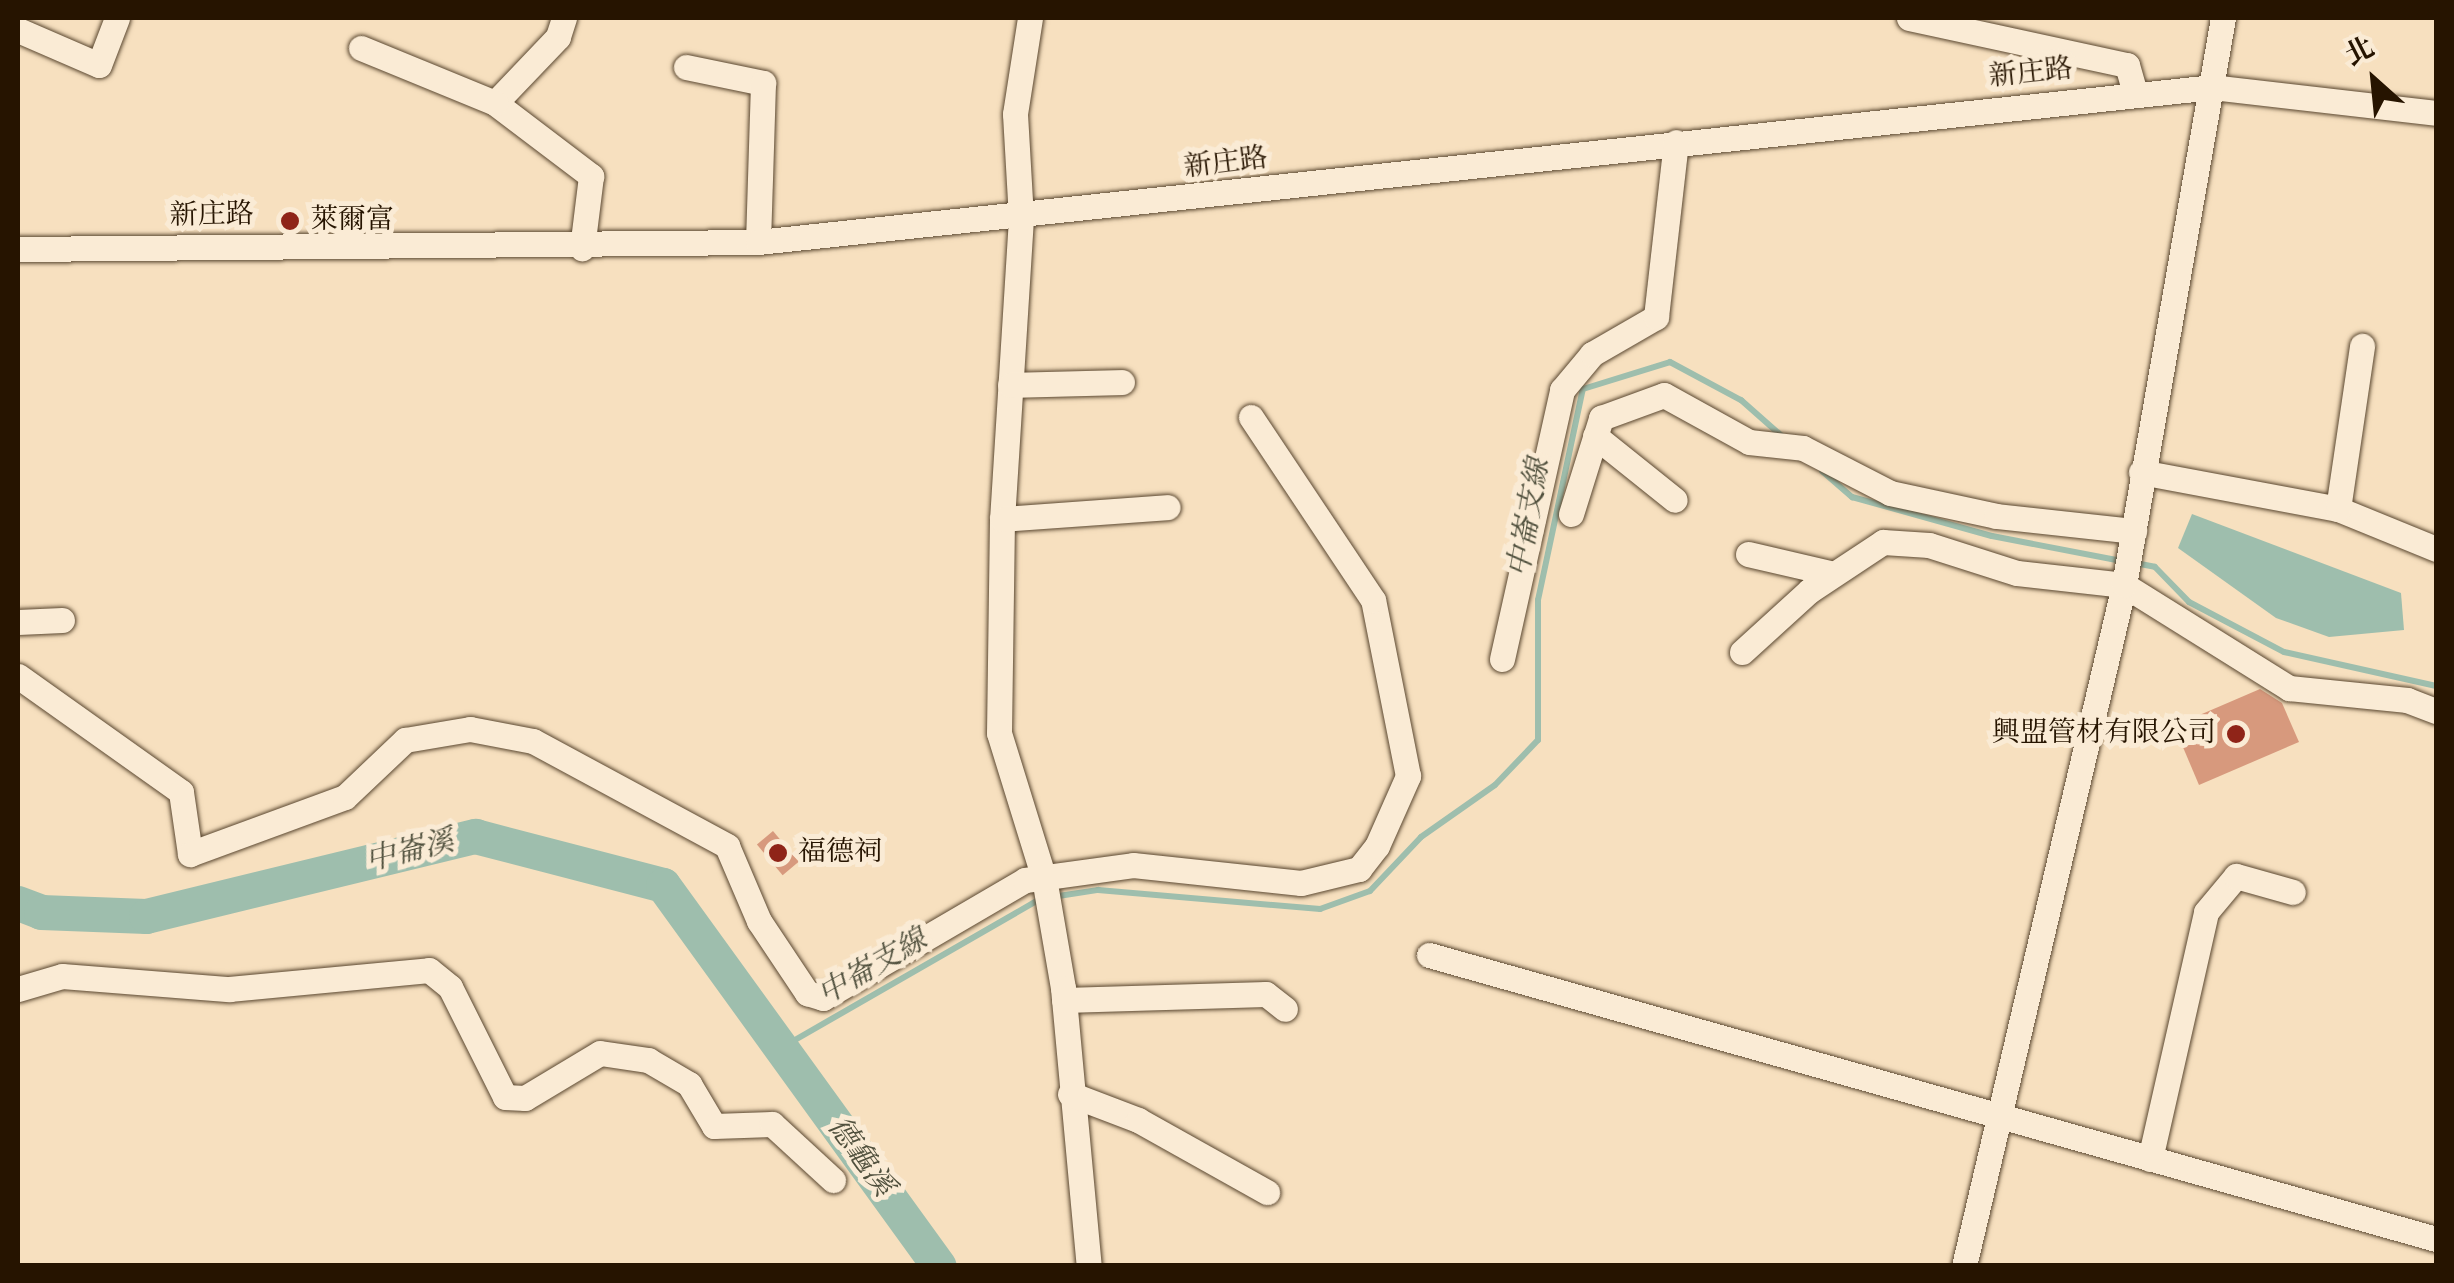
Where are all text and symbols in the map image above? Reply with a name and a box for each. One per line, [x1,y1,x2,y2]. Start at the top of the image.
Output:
north arrow [2324,30,2424,130]
text: 北 [2340,31,2381,75]
street label: 新庄路 [1987,53,2075,95]
street label: 新庄路 [1182,142,1270,186]
street label: 新庄路 [170,198,254,234]
place label: 萊爾富 [310,204,394,238]
marker: 萊爾富 [279,210,301,232]
water label: 中崙支線 [1502,456,1558,580]
place label: 興盟管材有限公司 [1992,717,2216,751]
marker: 興盟管材有限公司 [2225,723,2247,745]
water label: 中崙溪 [362,824,458,880]
place label: 福德祠 [798,836,882,870]
marker: 福德祠 [767,842,789,864]
water label: 中崙支線 [812,922,934,1014]
water label: 德龜溪 [819,1110,901,1204]

